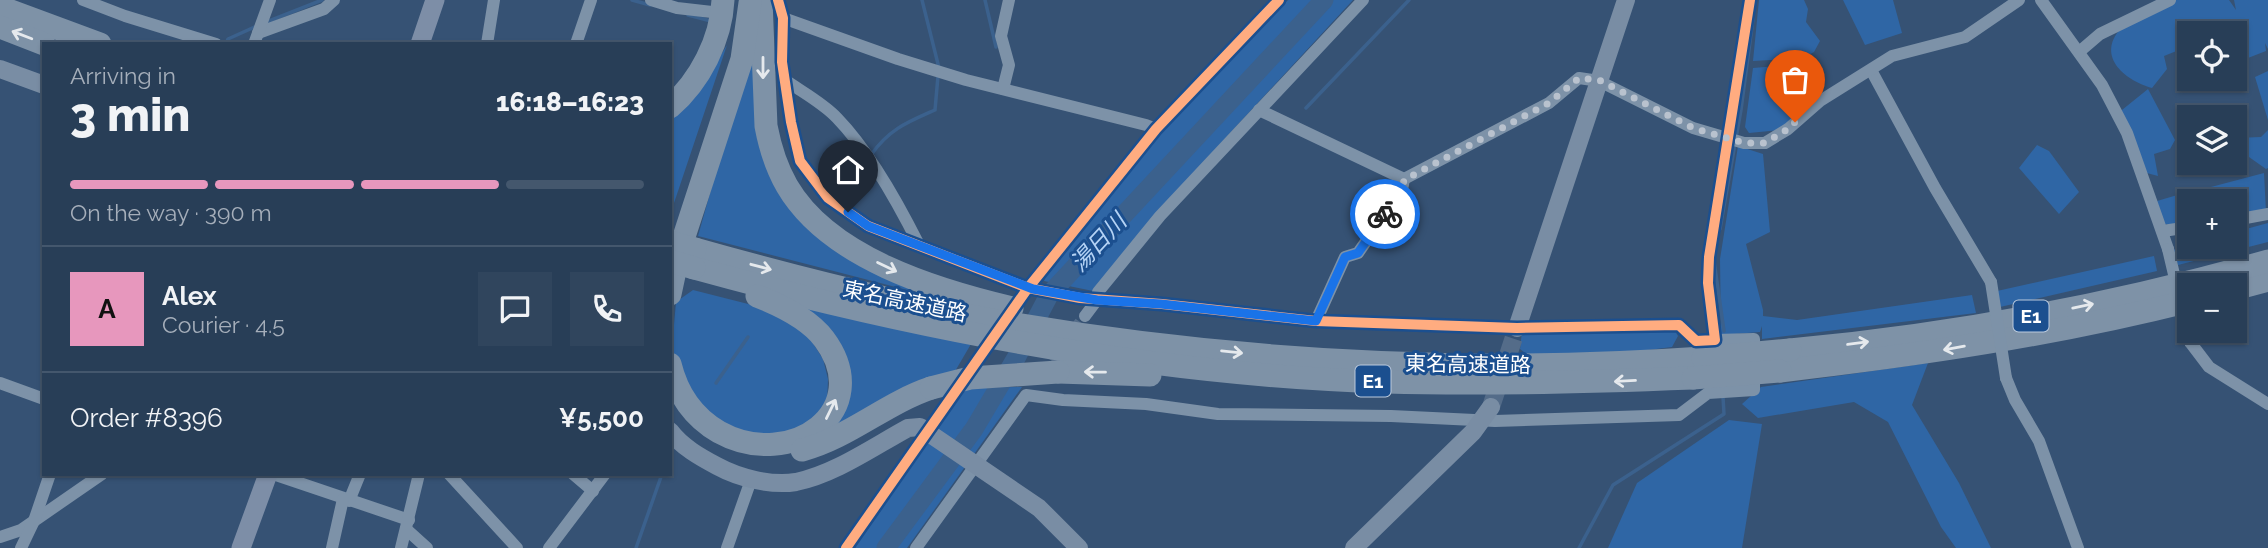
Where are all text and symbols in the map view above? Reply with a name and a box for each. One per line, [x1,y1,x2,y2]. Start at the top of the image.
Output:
map controls [2177,21,2247,343]
button: locate [2177,21,2247,91]
one-way arrow [12,28,34,41]
pin [1765,50,1825,122]
one-way arrow [756,56,770,79]
icon: bag [1776,61,1814,99]
text: Arriving in [70,62,176,89]
text: 16:18–16:23 [496,87,644,117]
text: 3 min [70,88,190,142]
button: layers [2177,105,2247,175]
pin [818,140,878,212]
icon: home [829,151,867,189]
courier [1350,179,1420,249]
button: + [2177,189,2247,259]
icon: bike [1366,195,1404,233]
text: On the way · 390 m [70,199,272,226]
water label: 湯日川 [1065,205,1133,276]
one-way arrow [876,260,897,274]
one-way arrow [749,261,772,274]
button: chat [478,272,552,346]
button: phone [570,272,644,346]
button: − [2177,273,2247,343]
street label: 東名高速道路 [841,276,969,326]
text: Alex [162,281,217,311]
text: A [98,294,116,324]
one-way arrow [2071,298,2094,312]
road number: E1 [2014,300,2048,332]
text: Courier · 4.5 [162,311,285,338]
one-way arrow [1846,336,1869,349]
one-way arrow [1943,342,1966,355]
one-way arrow [1220,346,1243,359]
street label: 東名高速道路 [1405,350,1531,378]
one-way arrow [1084,366,1107,379]
road number: E1 [1356,366,1390,396]
one-way arrow [1614,374,1637,387]
one-way arrow [825,400,839,420]
text: Order #8396 [70,403,223,433]
text: ¥5,500 [559,403,644,433]

